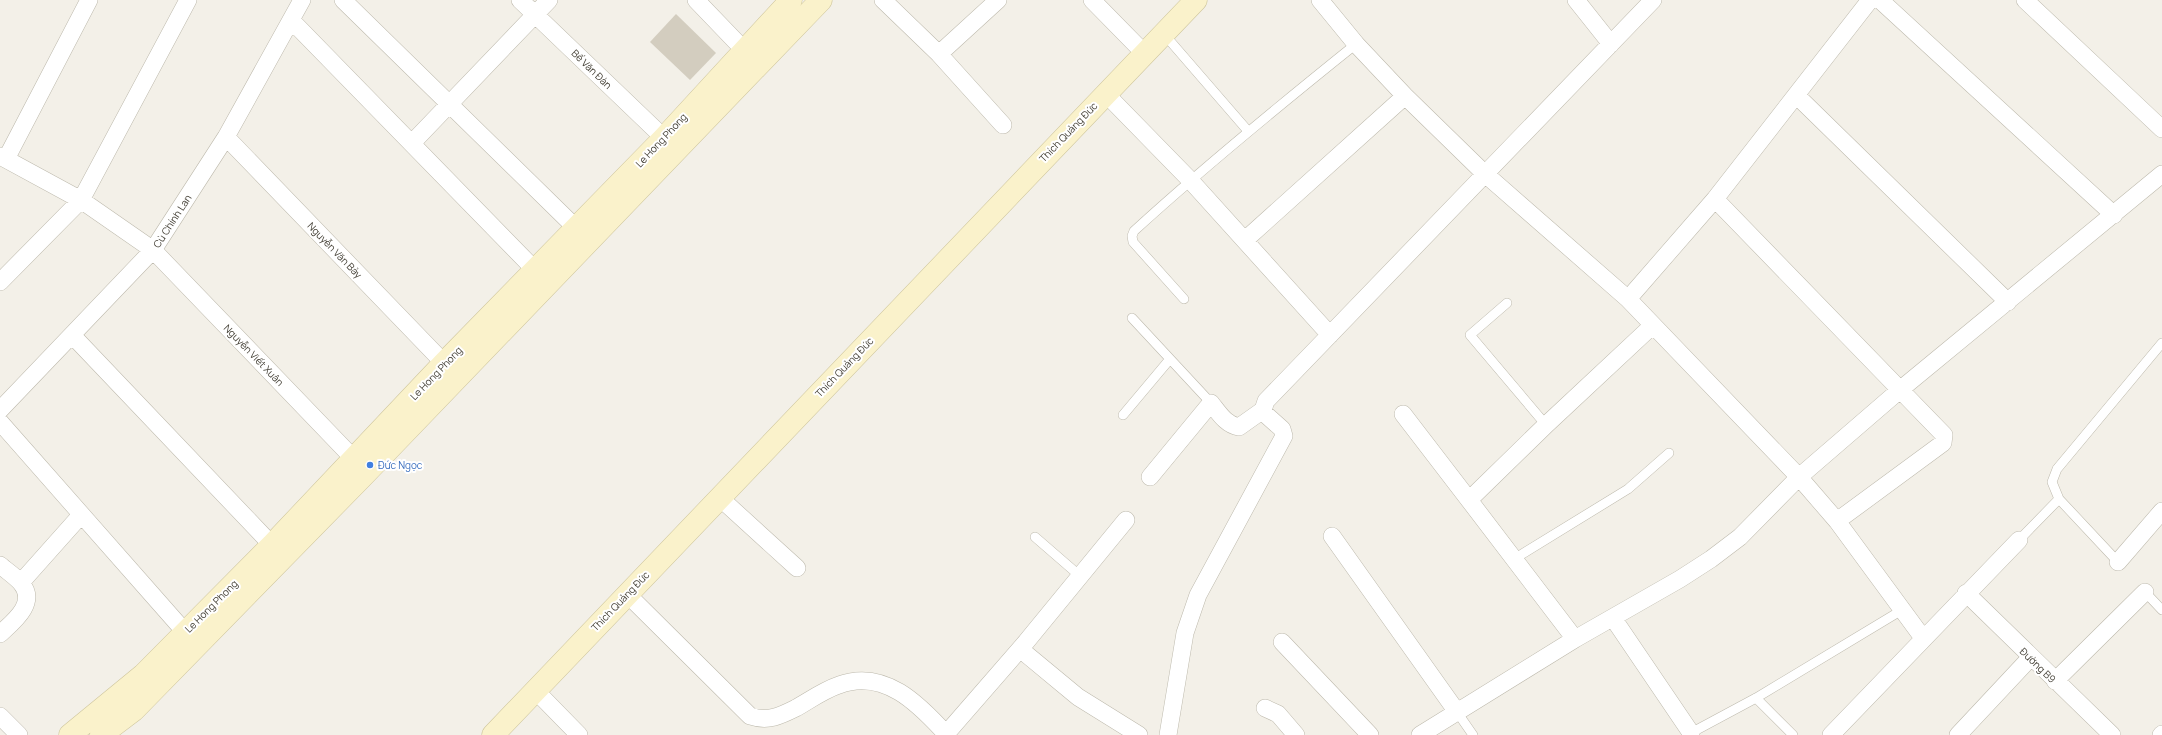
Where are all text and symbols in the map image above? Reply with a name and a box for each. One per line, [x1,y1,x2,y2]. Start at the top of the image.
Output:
street label: Bế Văn Đàn [569,46,615,92]
street label: Thích Quảng Đức [1036,99,1101,165]
street label: Le Hong Phong [632,110,690,170]
street label: Cù Chính Lan [150,192,195,250]
street label: Nguyễn Văn Bảy [305,219,366,282]
street label: Nguyễn Viết Xuân [221,321,287,389]
street label: Thích Quảng Đức [812,334,877,400]
street label: Le Hong Phong [407,343,465,403]
place label: Đức Ngọc [378,458,423,472]
marker: Đức Ngọc [365,460,375,470]
street label: Thích Quảng Đức [588,568,653,634]
street label: Le Hong Phong [182,576,241,635]
street label: Đường B9 [2017,644,2059,686]

